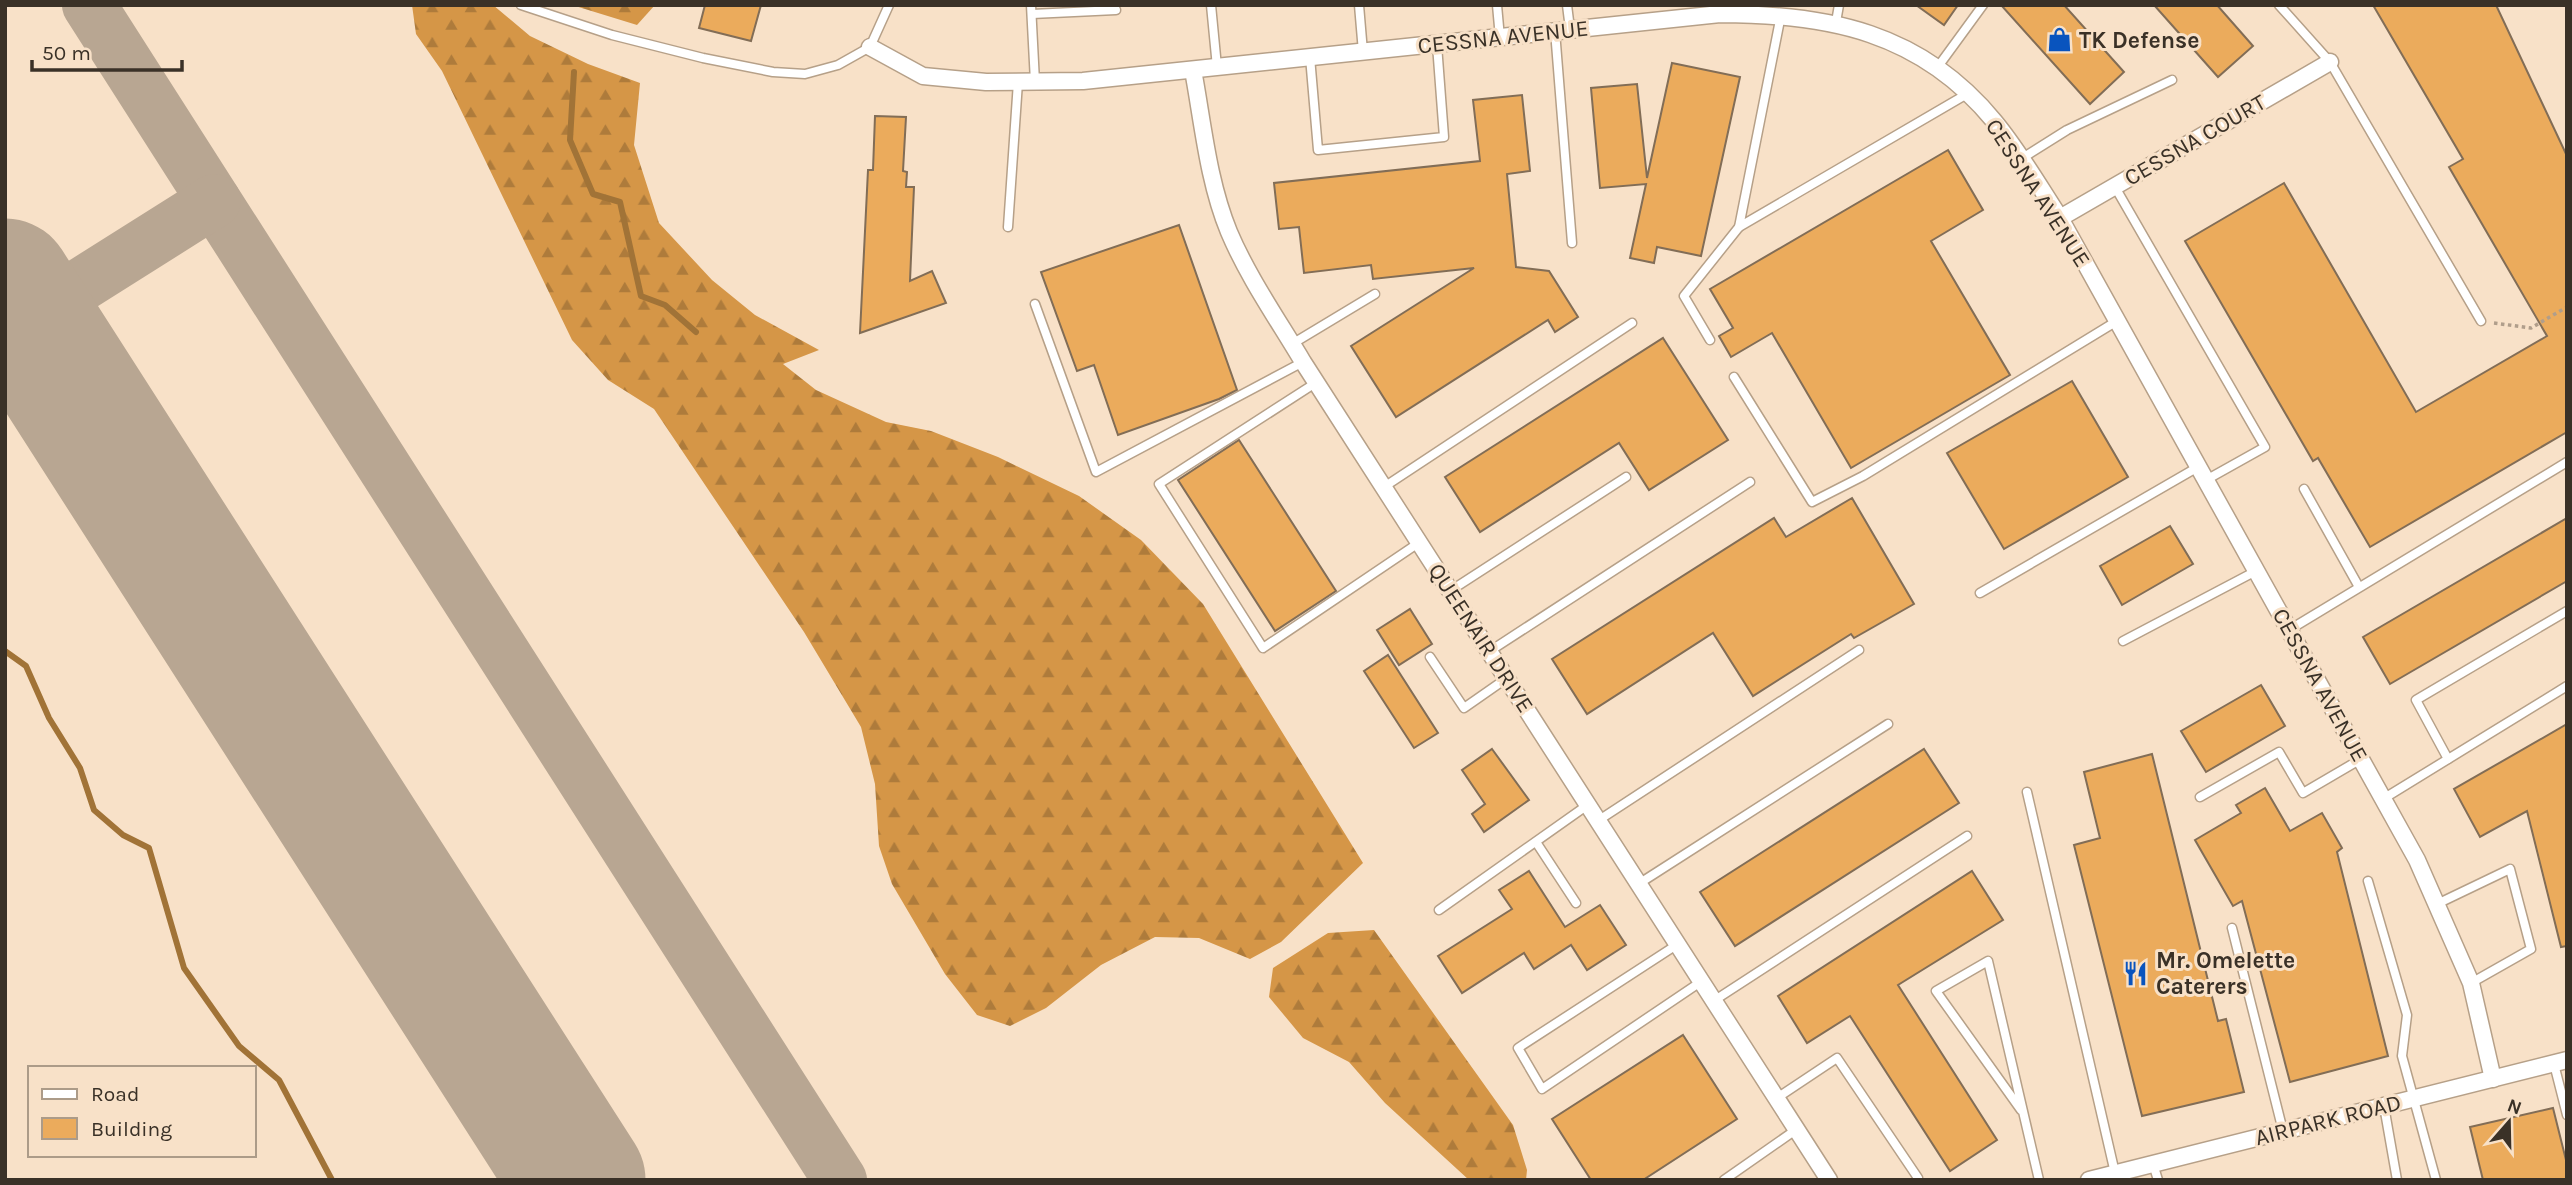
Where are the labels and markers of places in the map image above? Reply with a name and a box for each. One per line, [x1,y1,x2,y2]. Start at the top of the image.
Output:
shop icon: TK Defense [2045,26,2073,54]
place label: TK Defense [2079,27,2199,54]
place label: Mr. Omelette Caterers [2156,947,2295,1000]
restaurant icon: Mr. Omelette Caterers [2122,959,2150,987]

